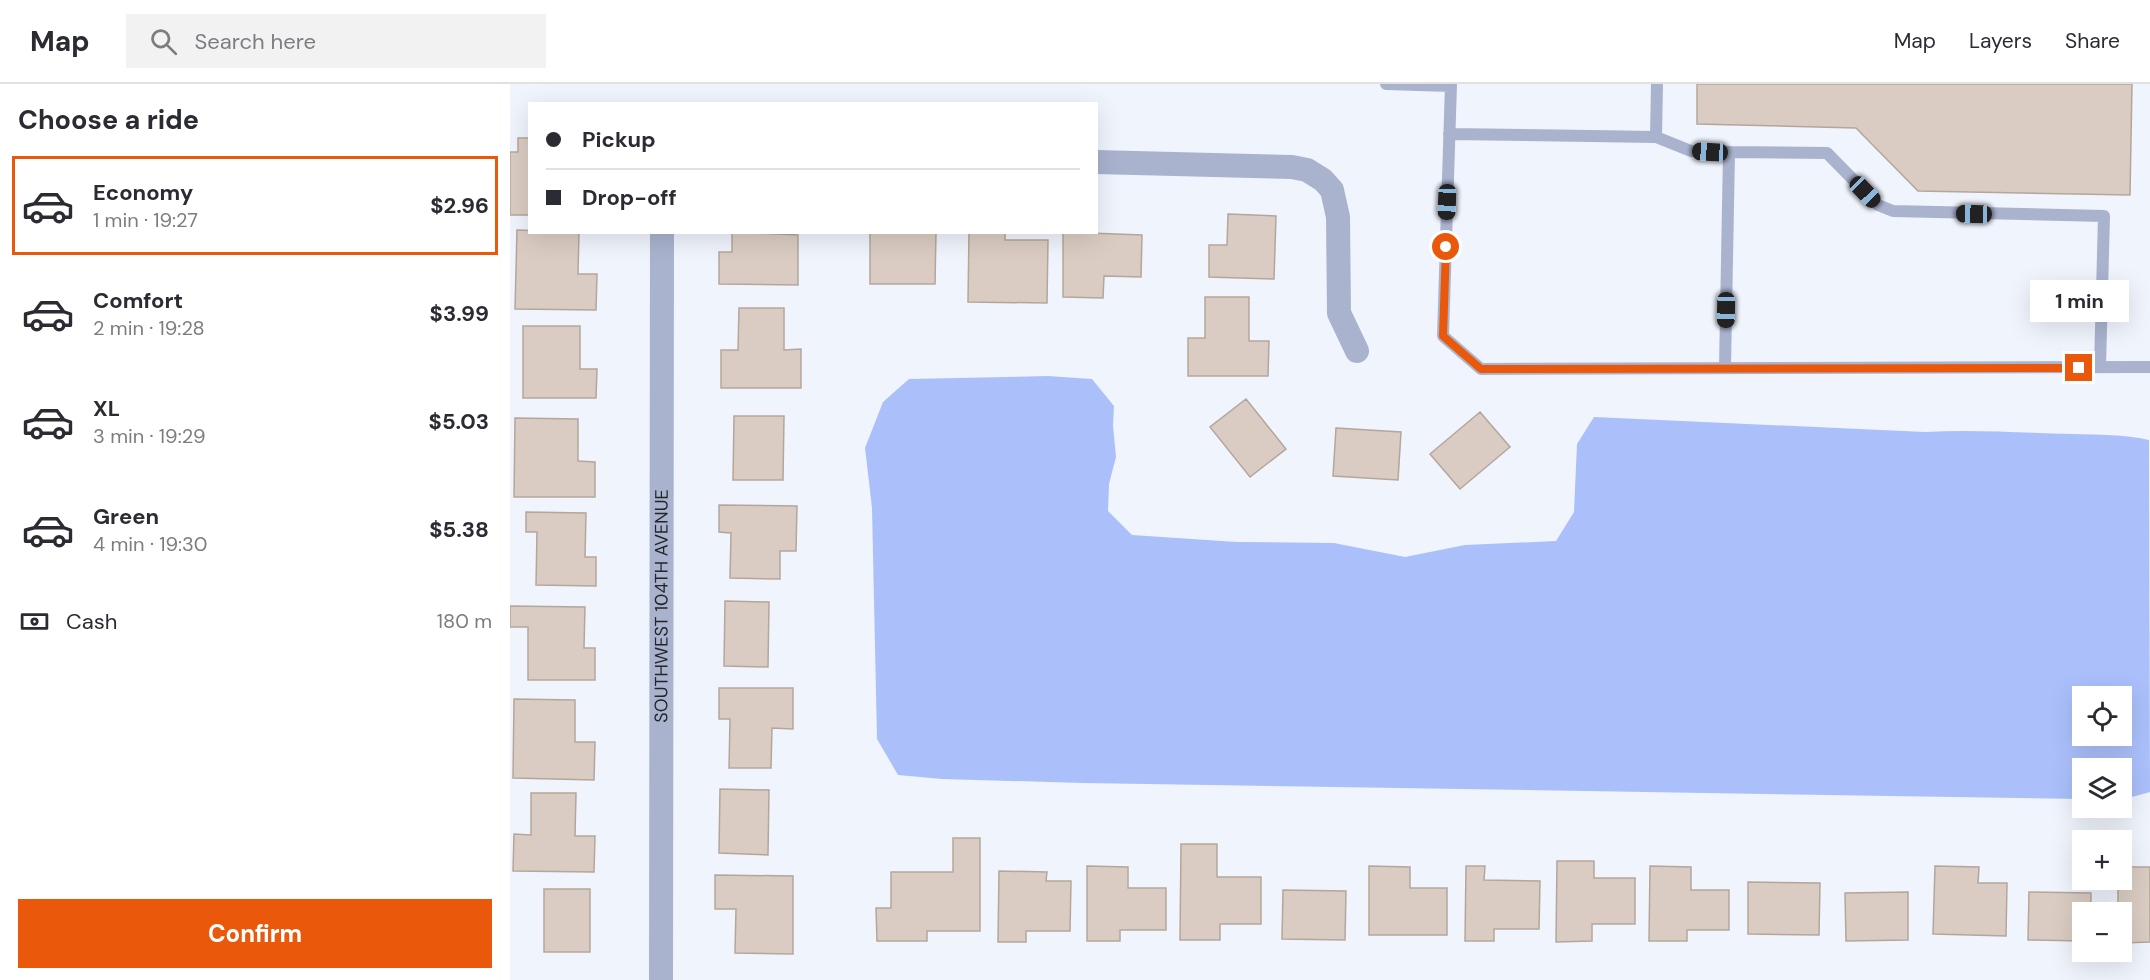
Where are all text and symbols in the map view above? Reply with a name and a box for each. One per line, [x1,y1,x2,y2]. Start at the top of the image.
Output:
search box [126,14,546,68]
text: Map [30,23,90,60]
icon: search [147,25,180,58]
text: Search here [195,27,316,56]
text: Map [1894,27,1936,55]
text: Layers [1969,27,2032,55]
text: Share [2065,27,2120,55]
text: Choose a ride [18,102,199,137]
text: Pickup [582,125,656,154]
car [1692,142,1728,162]
car [1846,173,1884,211]
text: Economy [93,178,193,207]
icon: car [21,179,75,233]
text: Drop-off [582,183,677,212]
car [1437,184,1457,220]
text: $2.96 [430,191,489,220]
car [1956,205,1992,223]
text: 1 min · 19:27 [93,207,198,233]
route start [1432,233,1459,260]
callout: 1 min [2030,281,2128,323]
text: Comfort [93,286,183,315]
icon: car [21,287,75,341]
text: 1 min [2055,288,2104,314]
car [1717,292,1735,328]
text: $3.99 [430,299,489,328]
text: 2 min · 19:28 [93,315,205,341]
route end [2065,354,2092,381]
text: XL [93,394,120,423]
icon: car [21,395,75,449]
text: $5.03 [429,407,489,436]
text: 3 min · 19:29 [93,423,206,449]
street label: SOUTHWEST 104TH AVENUE [649,489,674,723]
text: Green [93,502,159,531]
icon: car [21,503,75,557]
text: $5.38 [429,515,489,544]
text: 4 min · 19:30 [93,531,208,557]
icon: cash [18,605,51,638]
text: Cash [66,607,117,636]
text: 180 m [437,608,492,634]
map controls [2072,686,2132,962]
button: locate [2072,686,2132,746]
button: layers [2072,758,2132,818]
button: + [2072,830,2132,890]
button: Confirm [18,899,492,968]
button: − [2072,902,2132,962]

